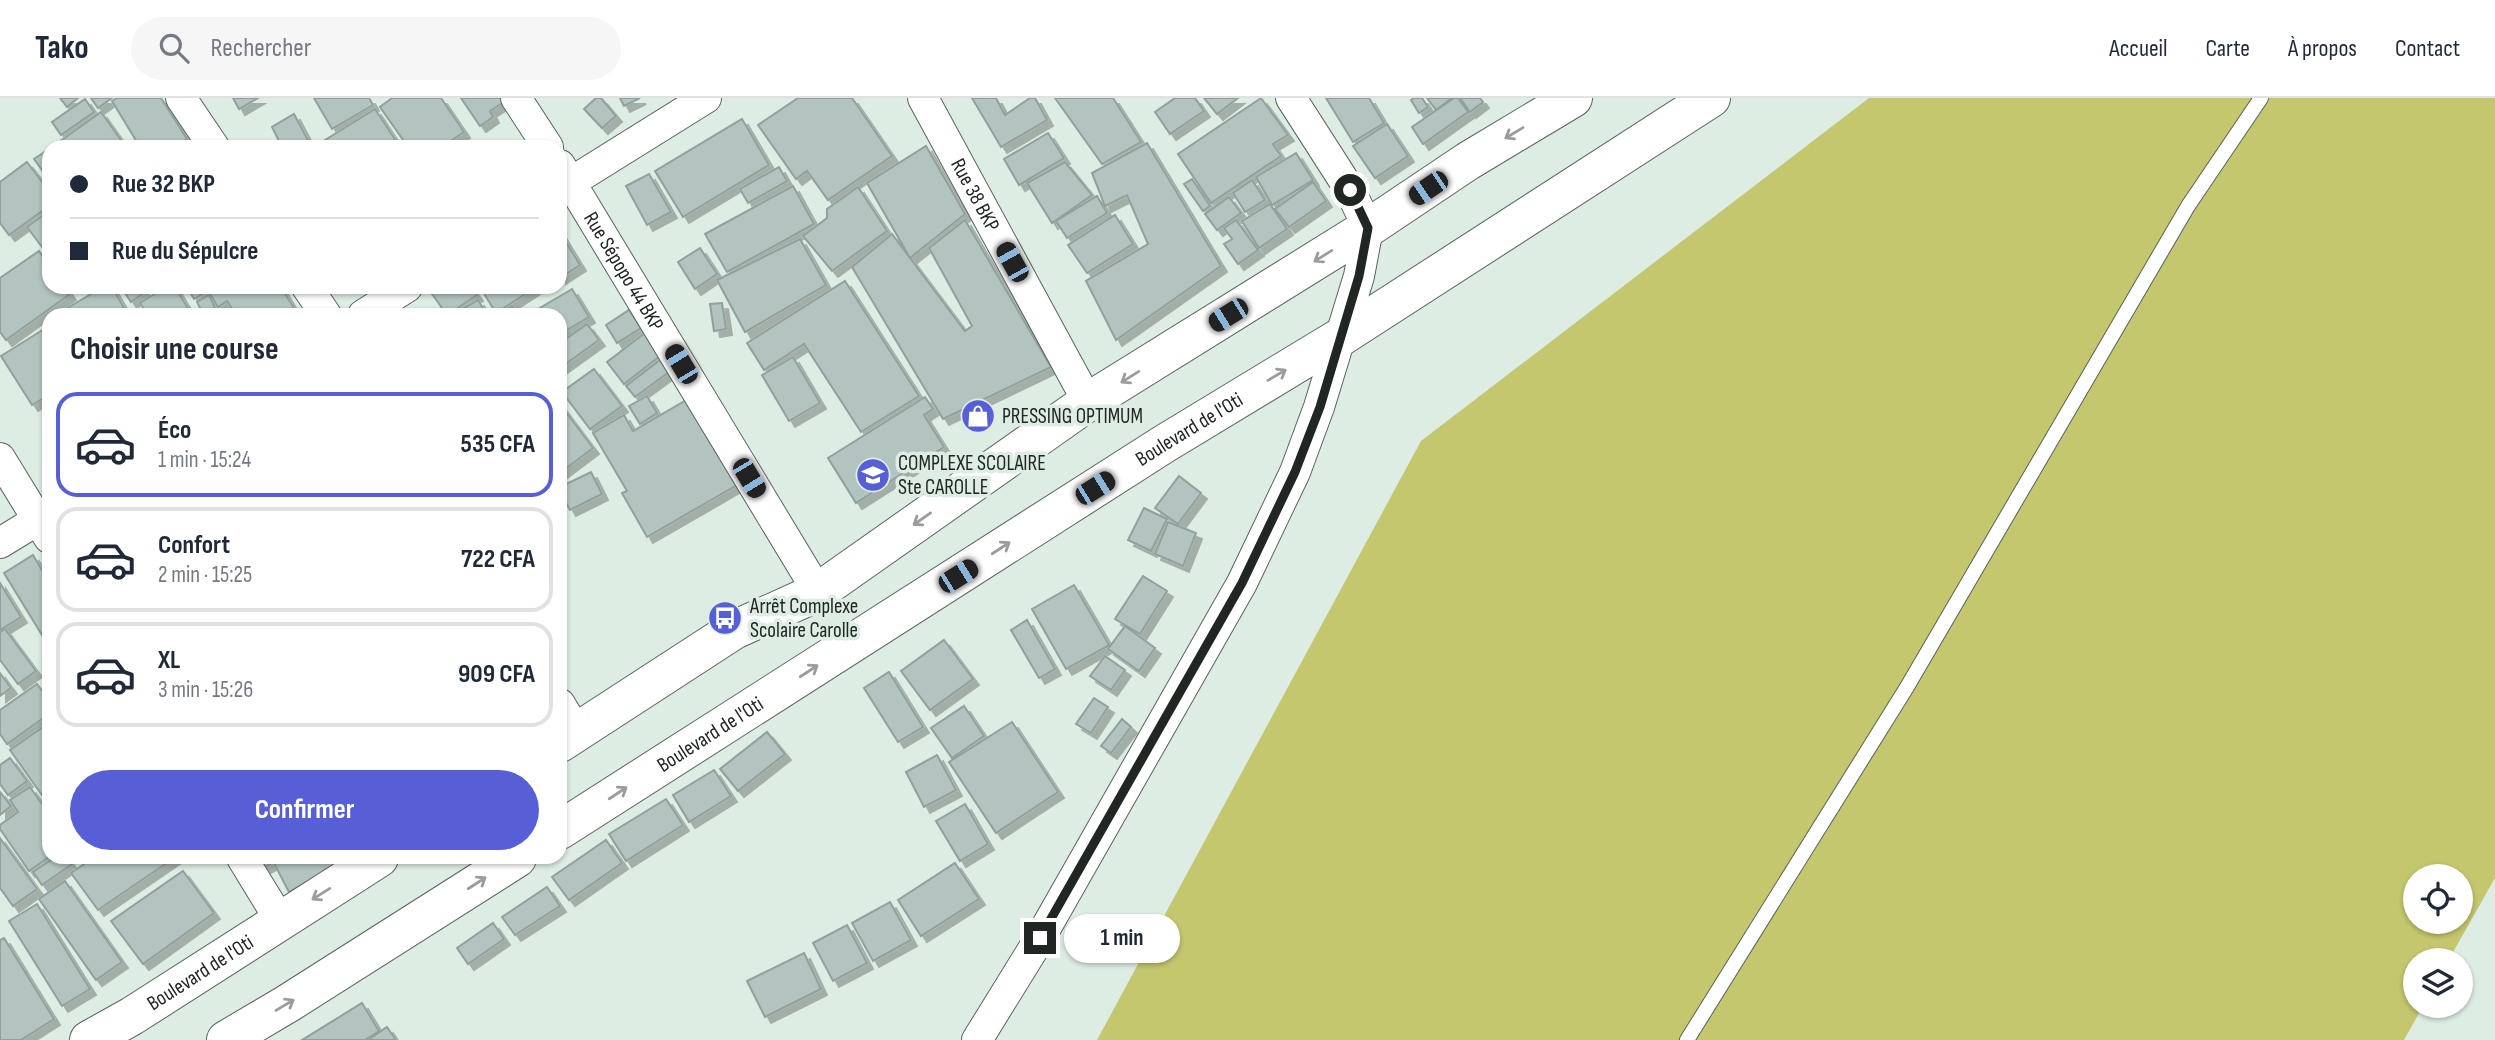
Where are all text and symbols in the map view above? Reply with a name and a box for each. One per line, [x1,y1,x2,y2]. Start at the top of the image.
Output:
search box [131,17,621,80]
text: Tako [35,28,89,68]
icon: search [155,29,193,67]
text: Rechercher [211,33,311,64]
text: Accueil [2109,34,2168,63]
text: Carte [2206,34,2250,63]
text: À propos [2288,34,2357,63]
text: Contact [2395,34,2460,63]
one-way arrow [1505,127,1525,141]
street label: Rue 38 BKP [945,154,1005,236]
car [1405,168,1452,208]
text: Rue 32 BKP [112,169,215,200]
route start [1334,174,1366,206]
street label: Rue Sépopo 44 BKP [578,207,669,336]
text: Rue du Sépulcre [112,236,258,267]
car [993,239,1032,285]
one-way arrow [1313,250,1333,264]
car [1205,295,1252,335]
text: Choisir une course [70,330,279,369]
car [662,341,701,387]
one-way arrow [1266,368,1286,382]
one-way arrow [1120,370,1140,384]
street label: Boulevard de l'Oti [1131,387,1248,472]
shop icon: PRESSING OPTIMUM [959,397,997,435]
place label: PRESSING OPTIMUM [1002,404,1143,429]
icon: car [74,413,137,476]
text: Éco [158,415,191,446]
text: 535 CFA [461,429,535,460]
text: 1 min · 15:24 [158,446,251,474]
place label: COMPLEXE SCOLAIRE Ste CAROLLE [898,451,1046,500]
car [730,455,769,501]
school or university icon: COMPLEXE SCOLAIRE Ste CAROLLE [854,456,892,494]
car [1072,468,1119,508]
one-way arrow [913,512,932,526]
icon: car [74,528,137,591]
text: Confort [158,530,230,561]
one-way arrow [991,541,1010,555]
text: 722 CFA [461,544,535,575]
car [935,556,982,596]
text: 2 min · 15:25 [158,561,252,589]
place label: Arrêt Complexe Scolaire Carolle [749,594,858,643]
bus stop icon: Arrêt Complexe Scolaire Carolle [706,599,744,637]
icon: car [74,643,137,706]
text: XL [158,645,180,676]
text: 909 CFA [458,659,535,690]
one-way arrow [799,663,819,677]
text: 3 min · 15:26 [158,676,253,704]
street label: Boulevard de l'Oti [652,691,768,778]
button: Confirmer [70,770,539,850]
one-way arrow [607,786,627,800]
map controls [2403,864,2473,1018]
button: locate [2403,864,2473,934]
one-way arrow [467,875,486,890]
one-way arrow [312,887,332,901]
callout: 1 min [1064,914,1180,962]
route end [1024,922,1056,954]
text: 1 min [1101,924,1143,952]
street label: Boulevard de l'Oti [142,930,258,1016]
button: layers [2403,948,2473,1018]
one-way arrow [274,998,294,1012]

